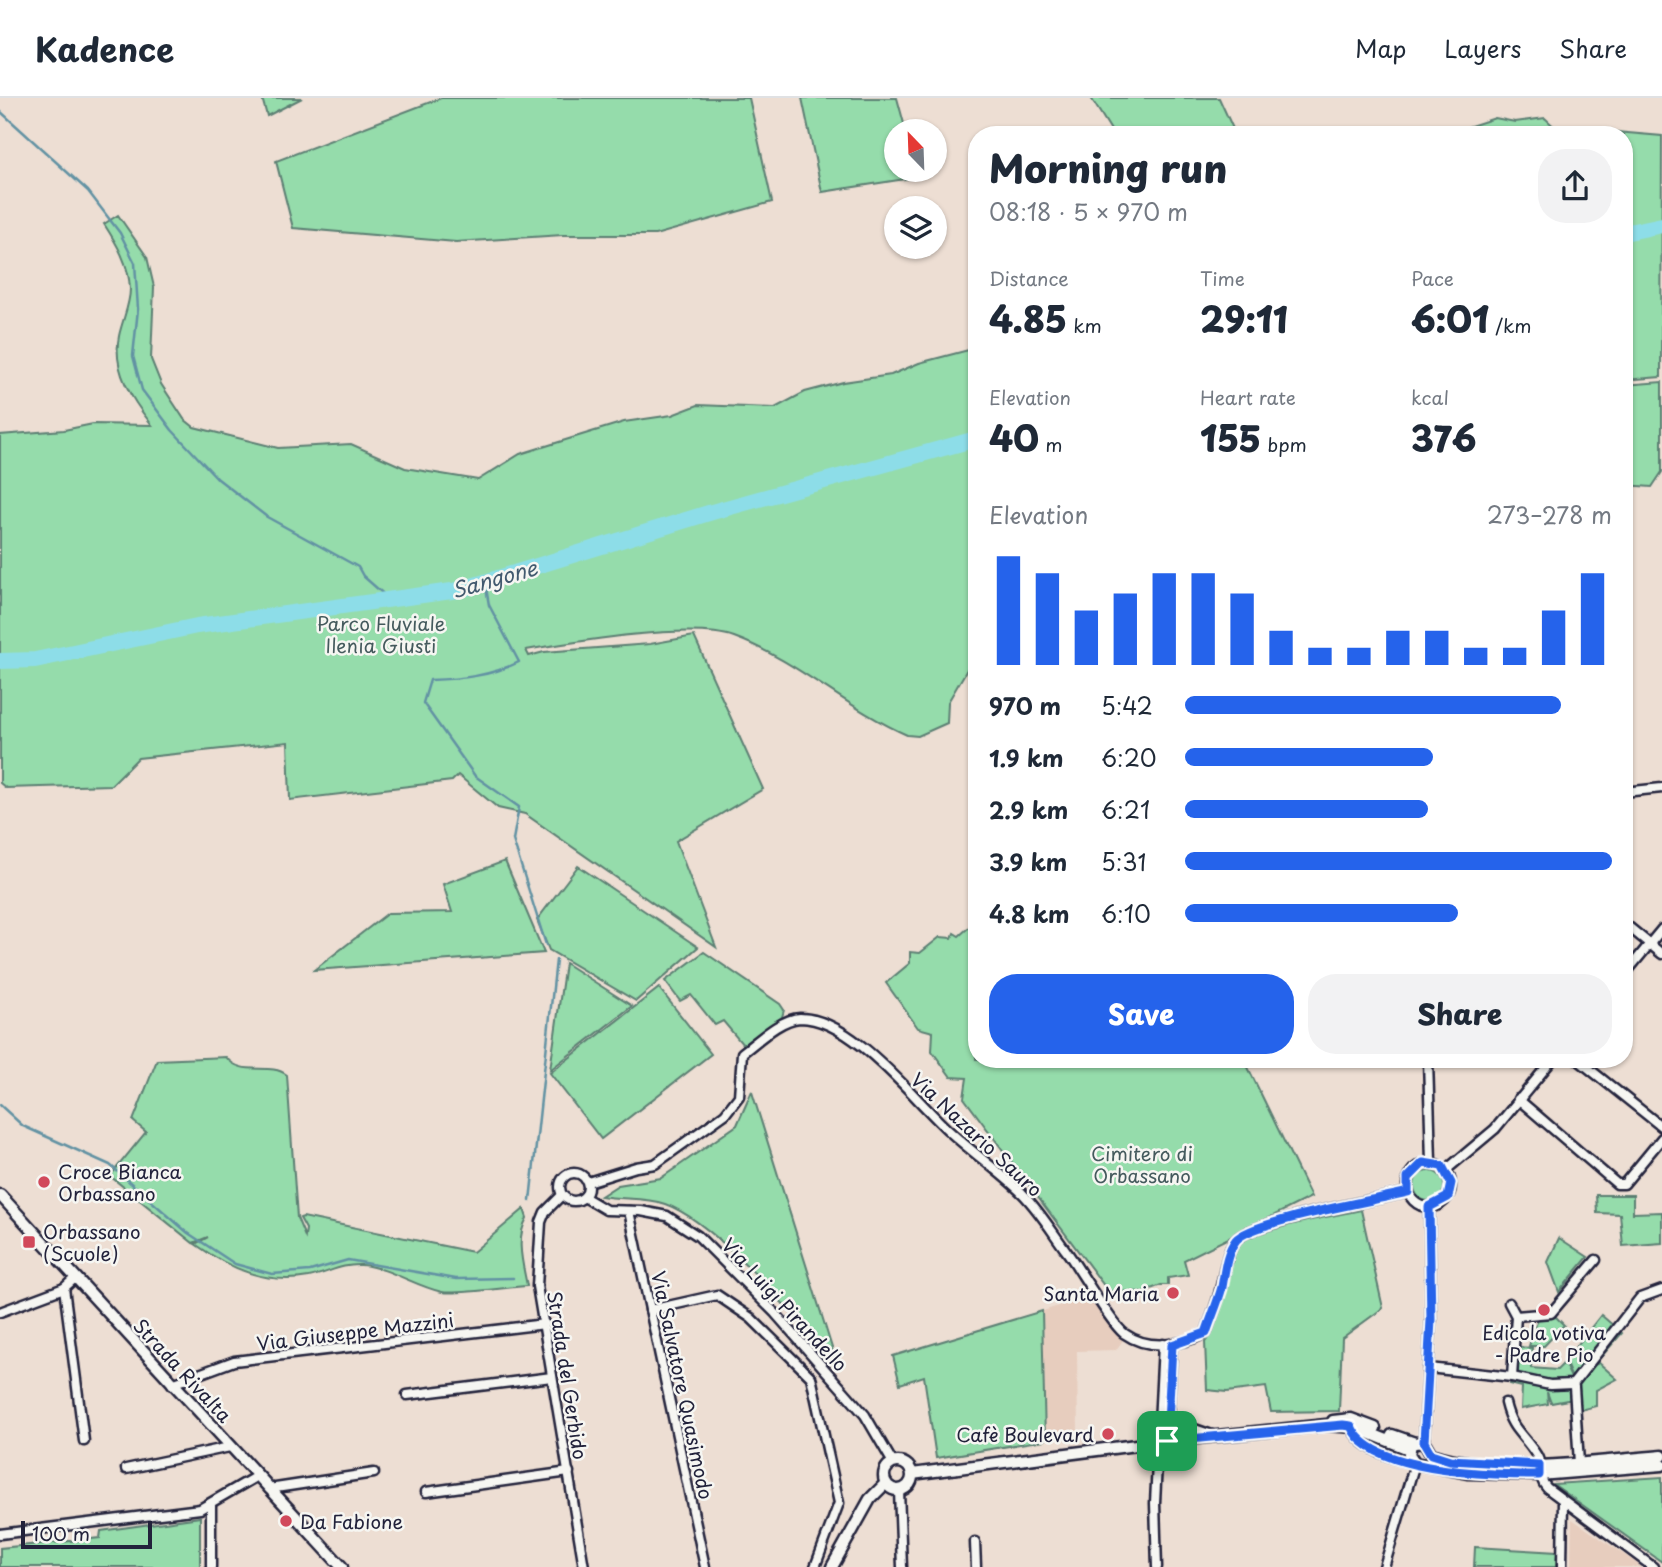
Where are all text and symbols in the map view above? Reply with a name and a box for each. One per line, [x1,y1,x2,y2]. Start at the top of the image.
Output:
text: Kadence [35,23,174,73]
text: Map [1355,30,1406,66]
text: Layers [1444,30,1521,66]
text: Share [1559,30,1627,66]
north arrow [884,119,947,182]
map controls [884,119,947,259]
text: Morning run [989,139,1227,196]
button: share [1538,149,1612,223]
text: 08:18 · 5 × 970 m [989,194,1188,229]
button: layers [884,196,947,259]
text: Distance [989,264,1069,292]
text: Time [1200,264,1245,292]
text: Pace [1411,264,1454,292]
text: 4.85 [989,292,1067,345]
text: 29:11 [1200,292,1288,345]
text: 6:01 [1411,292,1489,345]
text: km [1067,311,1102,339]
text: /km [1489,311,1532,339]
text: Elevation [989,383,1071,411]
text: Heart rate [1200,383,1296,411]
text: kcal [1411,383,1449,411]
text: 40 [989,411,1039,464]
text: 155 [1200,411,1261,464]
text: 376 [1411,411,1476,464]
text: m [1039,430,1063,458]
text: bpm [1261,430,1307,458]
text: Elevation [989,497,1088,532]
text: 273–278 m [1487,497,1612,532]
water label: Sangone [447,550,542,605]
park label: Parco Fluviale Ilenia Giusti [317,609,445,659]
text: 970 m [989,688,1061,723]
text: 5:42 [1101,688,1153,723]
text: 1.9 km [989,740,1063,775]
text: 6:20 [1101,740,1157,775]
text: 2.9 km [989,792,1068,827]
text: 6:21 [1101,792,1150,827]
text: 3.9 km [989,844,1067,879]
text: 5:31 [1101,844,1146,879]
text: 4.8 km [989,896,1070,931]
text: 6:10 [1101,896,1151,931]
button: Save [989,974,1294,1054]
button: Share [1308,974,1612,1054]
street label: Via Nazario Sauro [905,1065,1049,1203]
park label: Cimitero di Orbassano [1091,1139,1193,1189]
place label: Croce Bianca Orbassano [58,1157,182,1207]
marker: Croce Bianca Orbassano [36,1174,52,1190]
place label: Orbassano (Scuole) [43,1217,141,1267]
street label: Via Luigi Pirandello [715,1231,855,1377]
marker: Orbassano (Scuole) [21,1234,37,1250]
street label: Via Salvatore Quasimodo [645,1268,721,1502]
place label: Santa Maria [1043,1279,1159,1307]
marker: Santa Maria [1165,1285,1181,1301]
street label: Strada del Gerbido [541,1289,595,1461]
marker: Edicola votiva - Padre Pio [1536,1302,1552,1318]
street label: Via Giuseppe Mazzini [255,1305,455,1357]
street label: Strada Rivalta [127,1312,239,1428]
place label: Edicola votiva - Padre Pio [1482,1318,1606,1368]
pin [1137,1411,1197,1471]
place label: Cafè Boulevard [956,1420,1094,1448]
icon: arrive [1148,1422,1186,1460]
marker: Cafè Boulevard [1100,1426,1116,1442]
place label: Da Fabione [300,1507,403,1535]
marker: Da Fabione [278,1513,294,1529]
scale bar [21,1518,152,1550]
text: 100 m [32,1519,90,1547]

